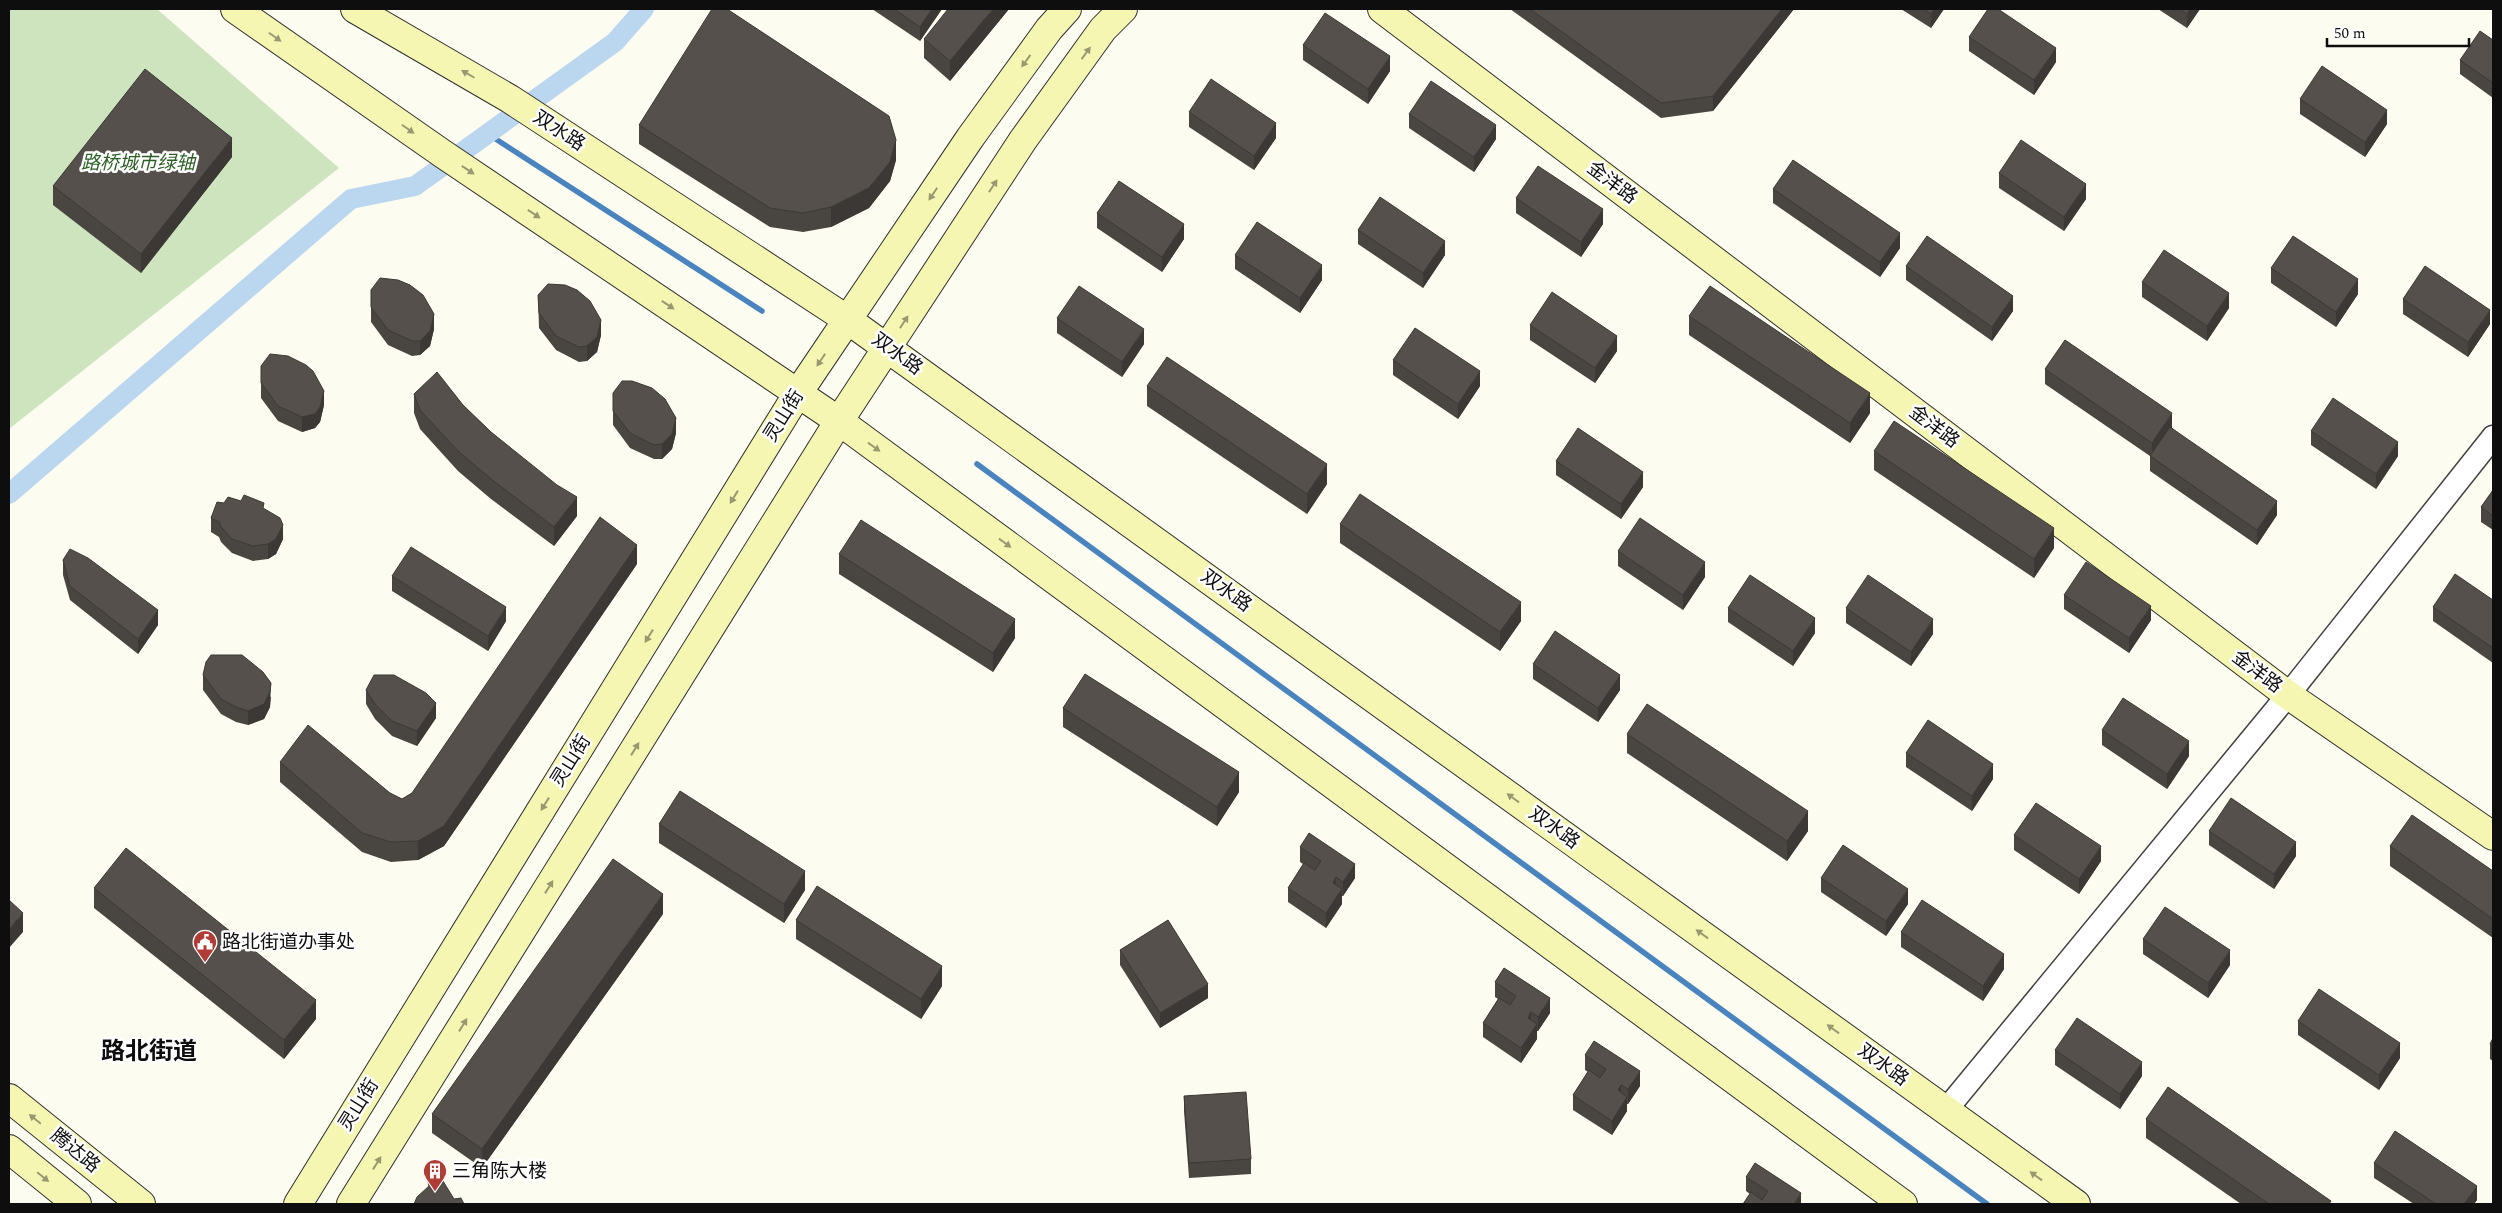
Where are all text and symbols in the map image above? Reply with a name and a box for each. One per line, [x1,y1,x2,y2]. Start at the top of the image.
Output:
scale bar [2327,15,2470,47]
text: 50 m [2334,22,2366,45]
one-way arrow [268,32,282,42]
one-way arrow [1081,46,1091,60]
one-way arrow [1021,54,1031,67]
one-way arrow [461,70,474,79]
street label: 双水路 [527,103,591,159]
one-way arrow [401,124,415,134]
park label: 路桥城市绿轴 [81,149,197,178]
street label: 金洋路 [1581,154,1643,212]
one-way arrow [461,165,475,175]
one-way arrow [988,179,998,192]
one-way arrow [928,187,937,200]
one-way arrow [527,209,540,219]
one-way arrow [661,300,675,310]
one-way arrow [900,315,909,329]
street label: 双水路 [865,326,929,382]
one-way arrow [816,353,826,367]
street label: 灵山街 [757,384,811,448]
street label: 金洋路 [1903,398,1965,456]
one-way arrow [867,442,881,452]
one-way arrow [730,491,739,504]
one-way arrow [998,538,1012,548]
street label: 双水路 [1194,563,1258,619]
one-way arrow [644,629,653,642]
street label: 金洋路 [2226,643,2288,701]
street label: 灵山街 [544,729,598,793]
one-way arrow [630,743,639,756]
one-way arrow [1506,793,1520,803]
one-way arrow [540,797,550,810]
street label: 双水路 [1522,800,1586,856]
one-way arrow [544,881,553,894]
place label: 路北街道办事处 [222,928,355,957]
public building icon: 路北街道办事处 [192,929,218,963]
one-way arrow [1696,929,1709,940]
one-way arrow [458,1018,467,1032]
one-way arrow [1827,1025,1840,1035]
district label: 路北街道 [101,1034,197,1070]
street label: 双水路 [1851,1037,1915,1093]
street label: 灵山街 [332,1073,386,1137]
one-way arrow [29,1113,42,1124]
street label: 腾达路 [44,1122,106,1180]
one-way arrow [372,1156,381,1169]
place label: 三角陈大楼 [452,1157,547,1186]
building icon: 三角陈大楼 [422,1158,448,1192]
one-way arrow [36,1171,49,1182]
one-way arrow [2029,1171,2043,1181]

